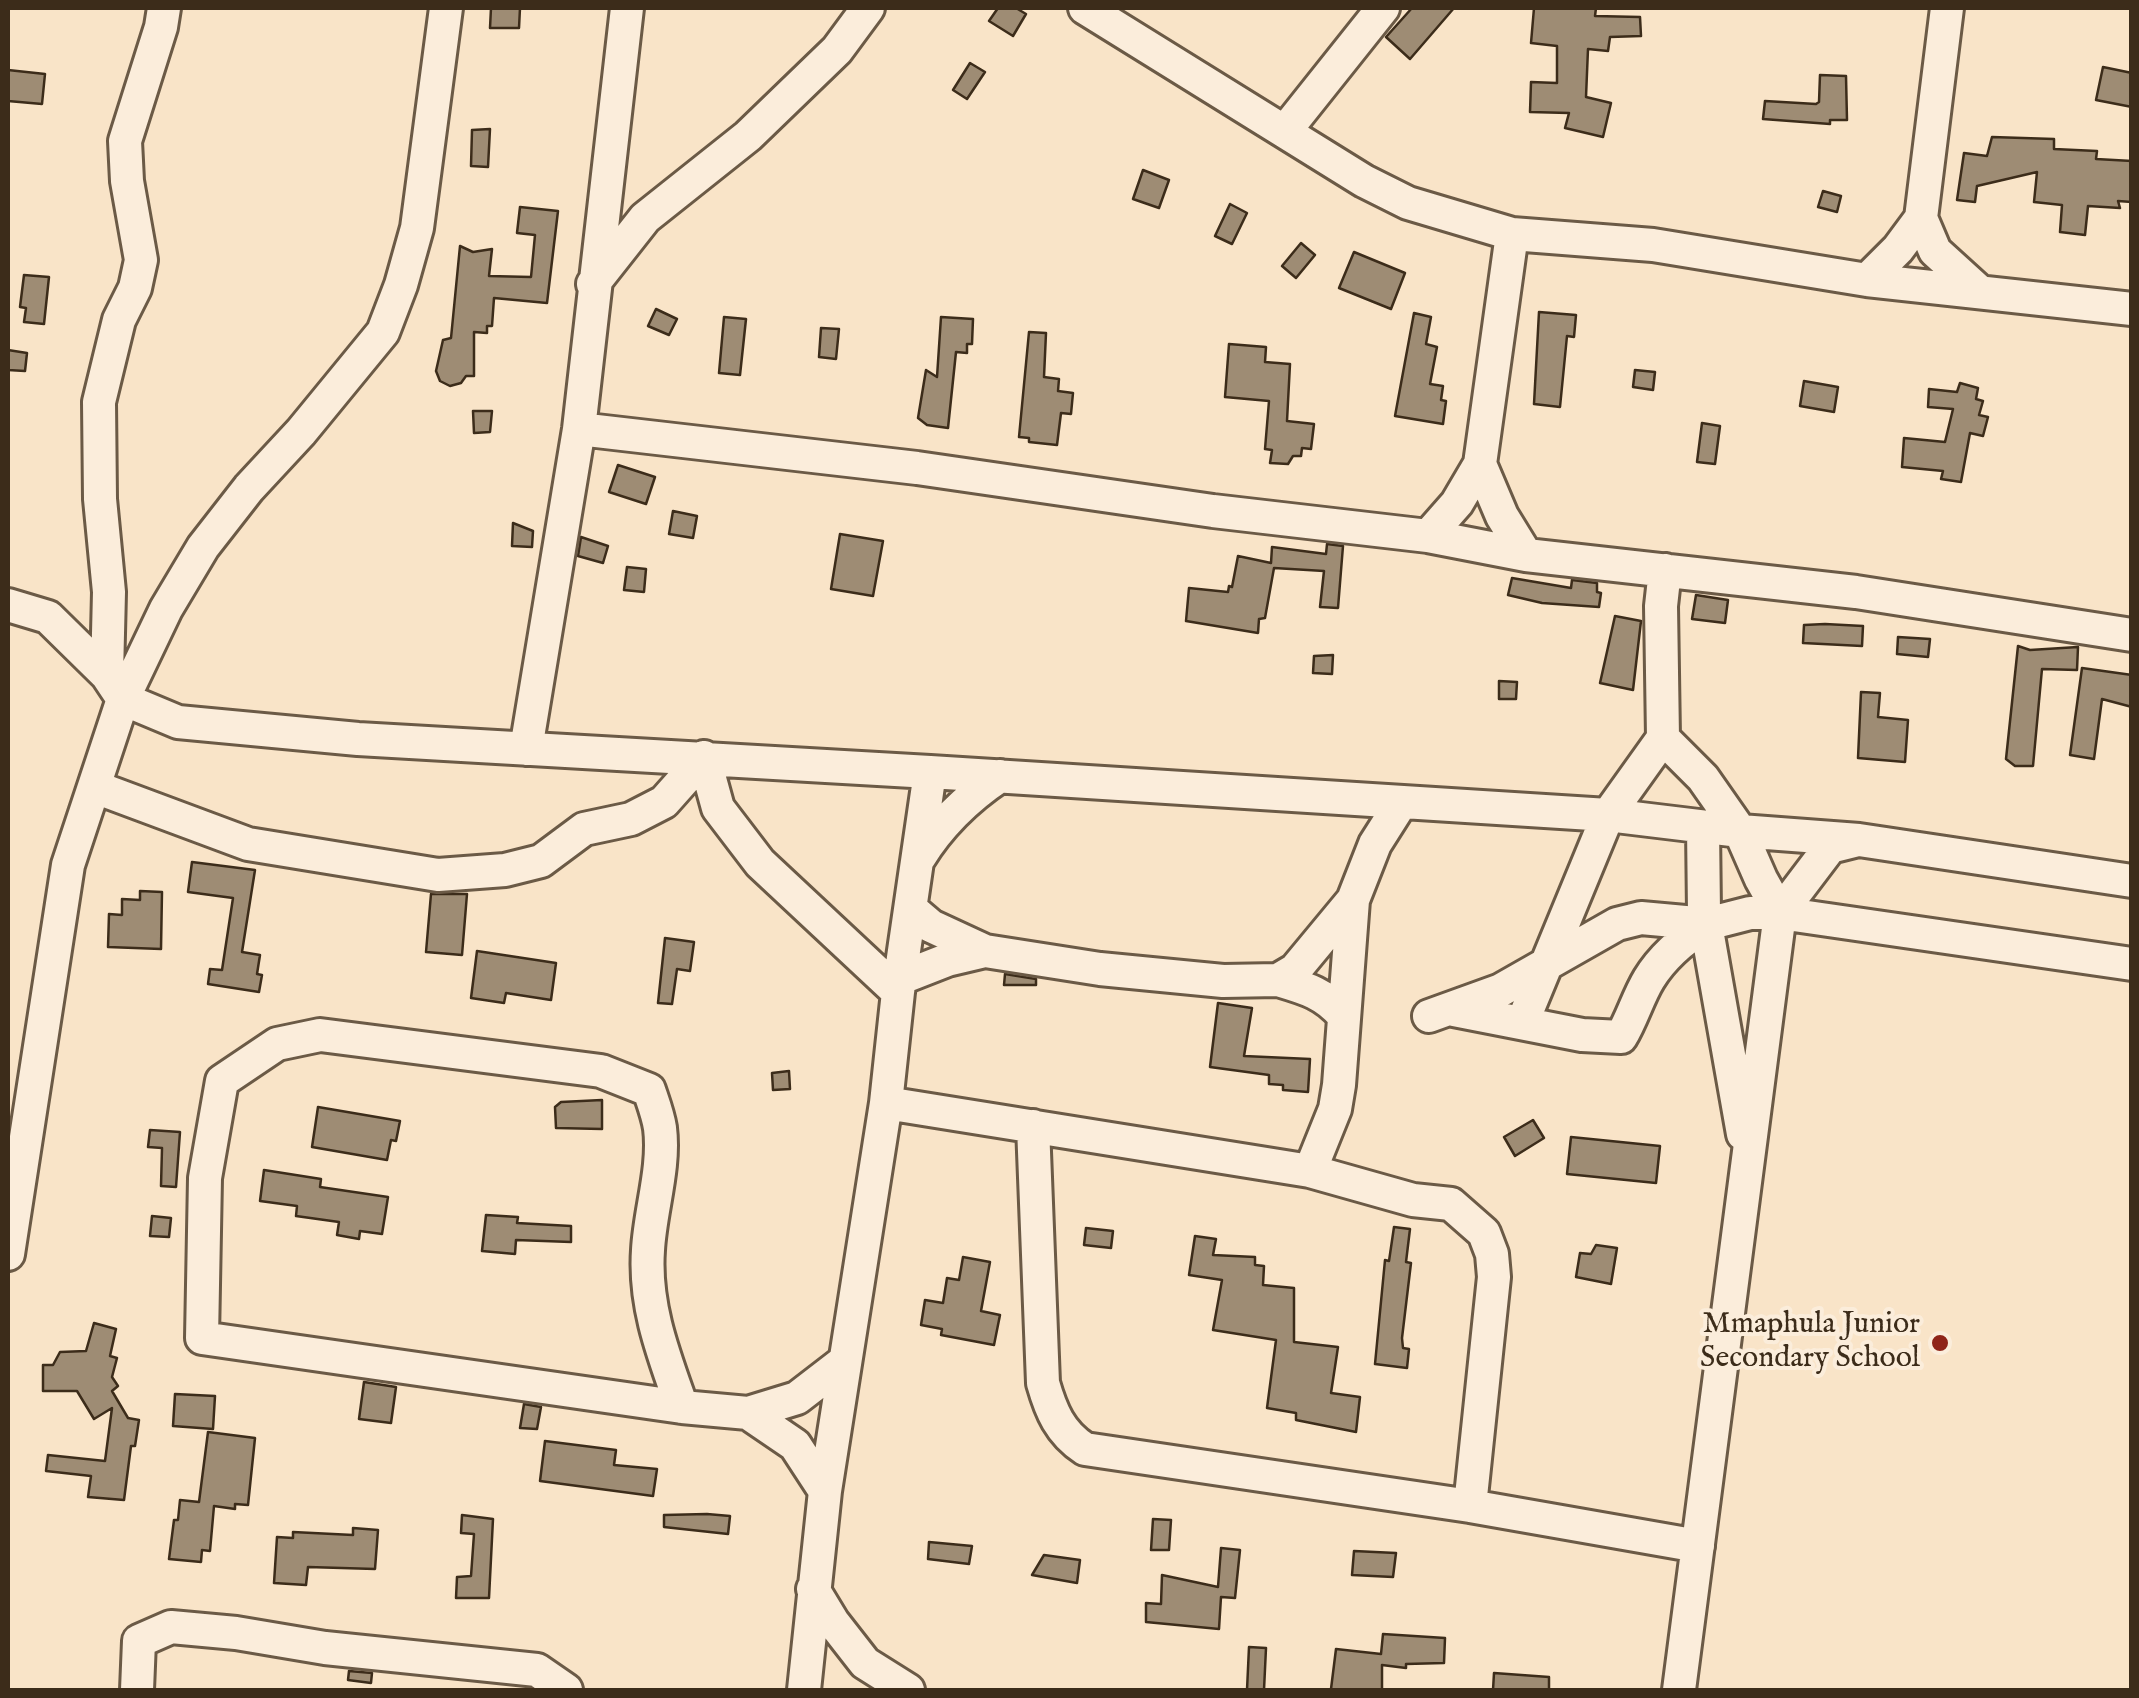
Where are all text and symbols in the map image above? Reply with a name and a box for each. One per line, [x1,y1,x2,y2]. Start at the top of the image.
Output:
place label: Mmaphula Junior Secondary School [1700,1308,1920,1378]
marker: Mmaphula Junior Secondary School [1929,1332,1951,1354]

